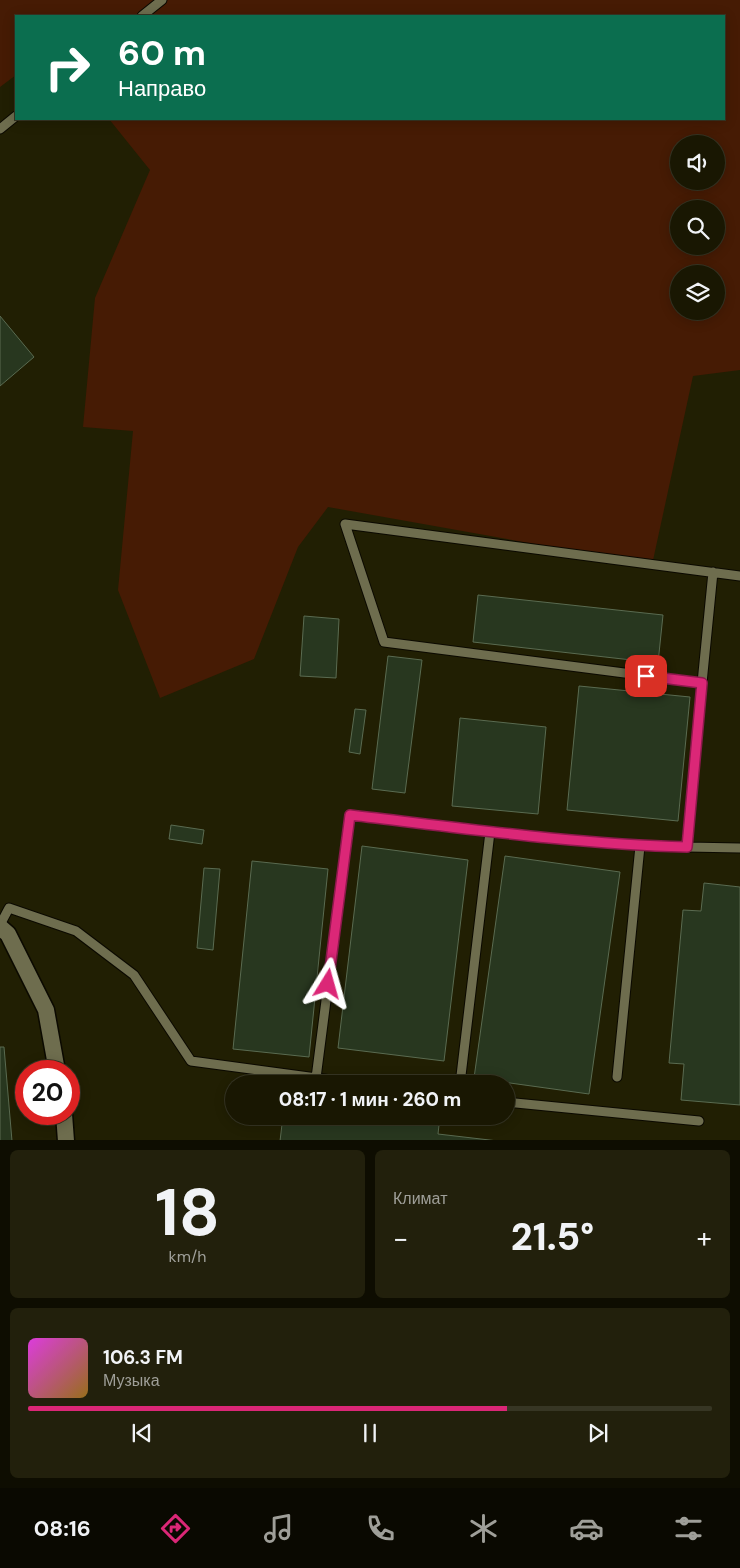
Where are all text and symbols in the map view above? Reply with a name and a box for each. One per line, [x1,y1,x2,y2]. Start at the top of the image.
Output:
text: 60 m [118,30,206,76]
icon: right [35,35,100,100]
text: Направо [118,74,206,103]
map controls [670,135,725,320]
button: sound [670,135,725,190]
button: search [670,200,725,255]
button: layers [670,265,725,320]
pin [625,655,667,697]
icon: arrive [632,662,660,690]
position arrow [301,957,353,1009]
speed limit sign: 20 [15,1060,80,1125]
text: 08:17 · 1 мин · 260 m [279,1087,461,1112]
text: 18 [155,1171,220,1255]
text: Климат [393,1188,447,1209]
text: 21.5° [511,1212,594,1262]
text: − [393,1220,408,1257]
text: + [697,1220,712,1257]
text: km/h [169,1246,206,1267]
text: 106.3 FM [103,1345,183,1370]
text: Музыка [103,1370,160,1391]
icon: previous [128,1419,156,1447]
icon: pause [356,1419,384,1447]
icon: next [584,1419,612,1447]
icon: directions [158,1511,193,1546]
icon: music [261,1511,296,1546]
icon: phone [363,1511,398,1546]
icon: climate [466,1511,501,1546]
icon: car [569,1511,604,1546]
icon: filters [671,1511,706,1546]
text: 08:16 [34,1514,91,1543]

